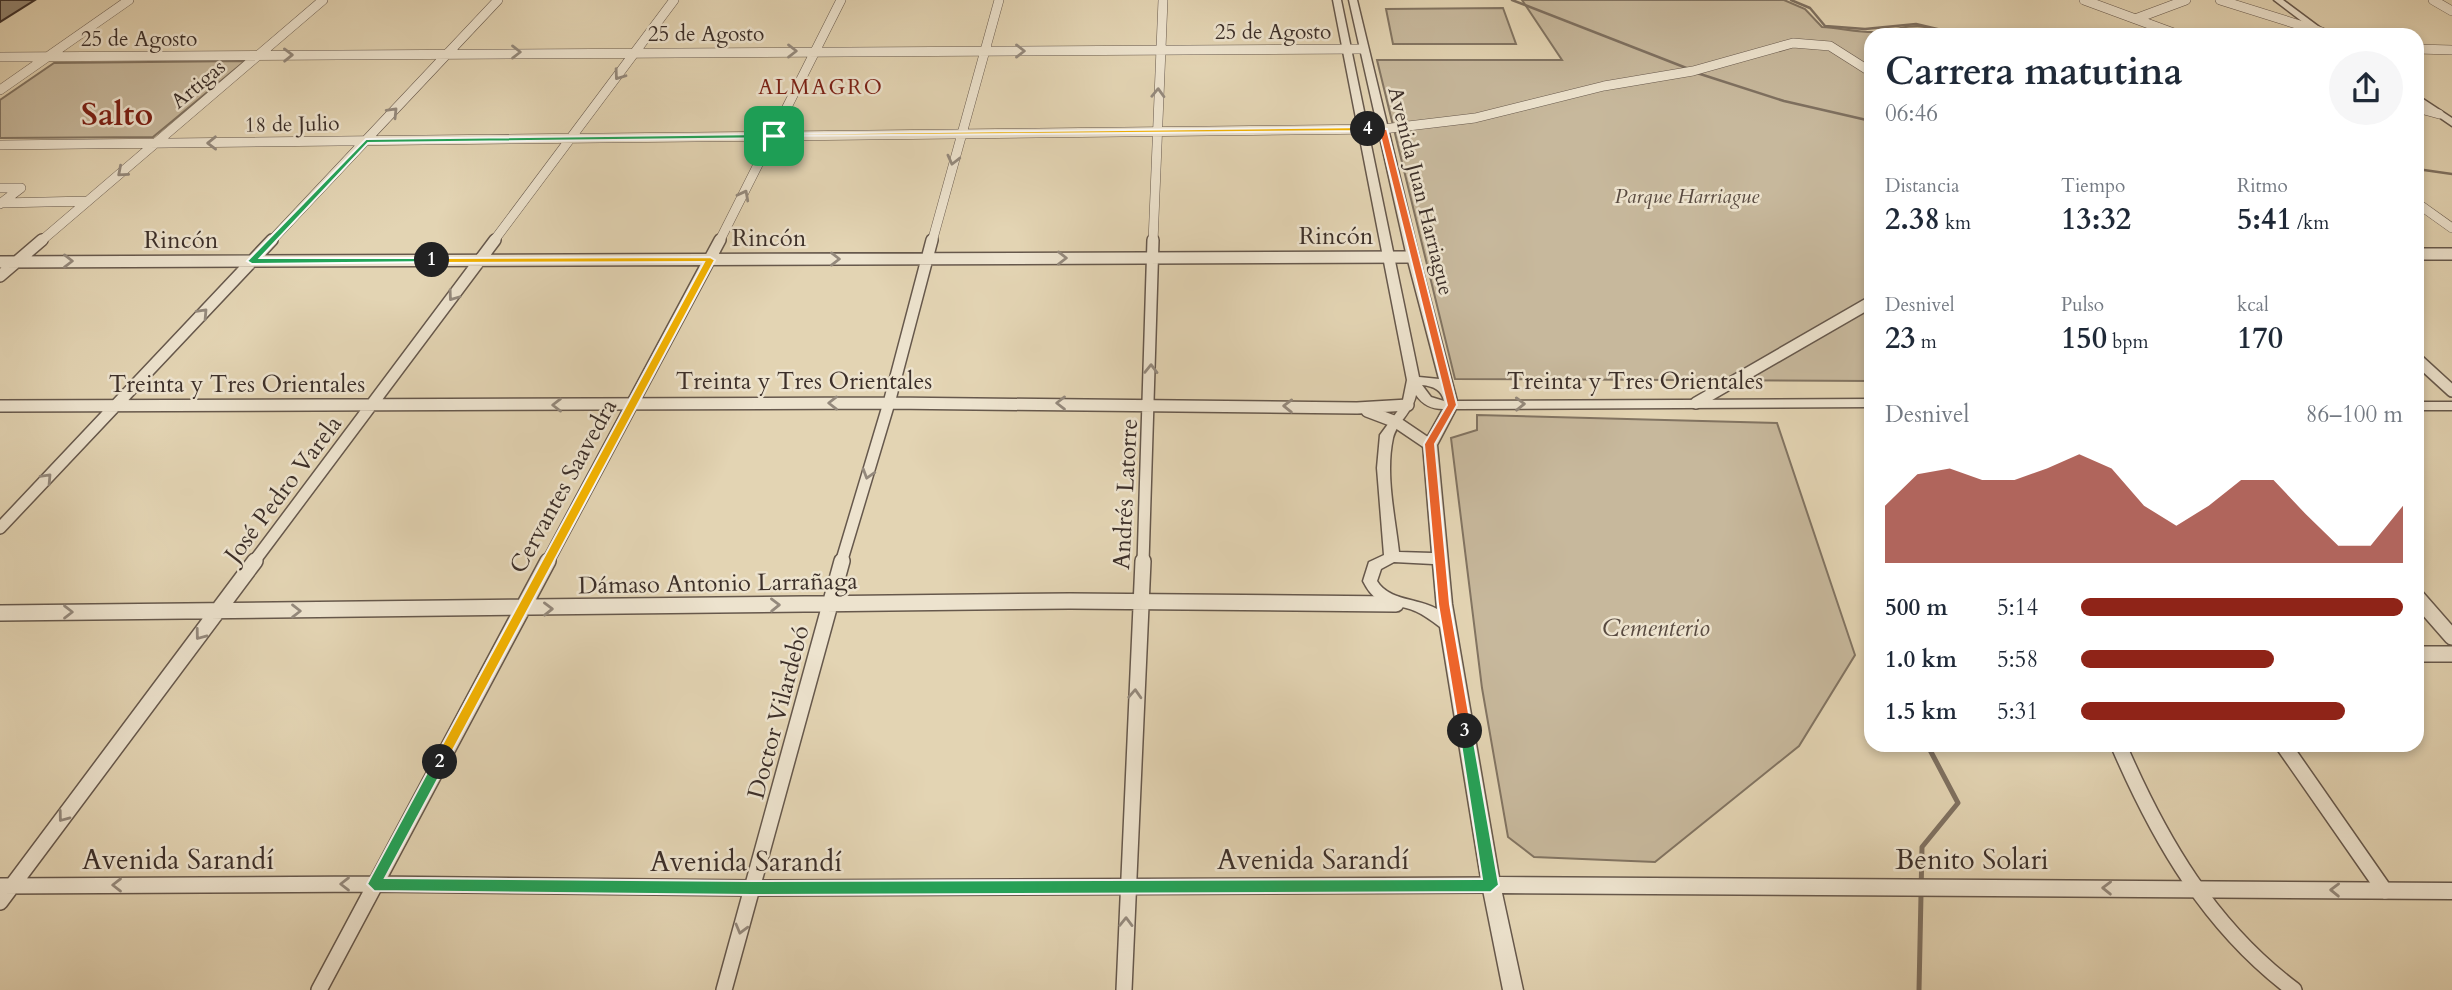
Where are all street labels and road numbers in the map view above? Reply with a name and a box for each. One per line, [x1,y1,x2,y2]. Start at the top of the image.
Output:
street label: 25 de Agosto [1215,18,1331,47]
street label: 25 de Agosto [648,20,764,49]
street label: 25 de Agosto [81,25,197,54]
street label: Artigas [165,53,232,116]
street label: Avenida Juan Harriague [1381,84,1460,298]
street label: 18 de Julio [244,109,340,140]
street label: Rincón [1299,220,1374,253]
street label: Rincón [732,222,807,255]
street label: Rincón [144,224,219,257]
street label: Treinta y Tres Orientales [676,365,932,398]
street label: Treinta y Tres Orientales [1507,365,1763,398]
street label: Treinta y Tres Orientales [109,368,365,401]
street label: Cervantes Saavedra [502,392,625,579]
street label: José Pedro Varela [215,408,350,572]
street label: Andrés Latorre [1105,418,1146,571]
street label: Dámaso Antonio Larrañaga [578,565,859,602]
street label: Doctor Vilardebó [739,622,818,803]
street label: Avenida Sarandí [82,841,274,879]
street label: Avenida Sarandí [1217,841,1409,879]
street label: Benito Solari [1895,841,2049,879]
street label: Avenida Sarandí [650,843,842,881]

